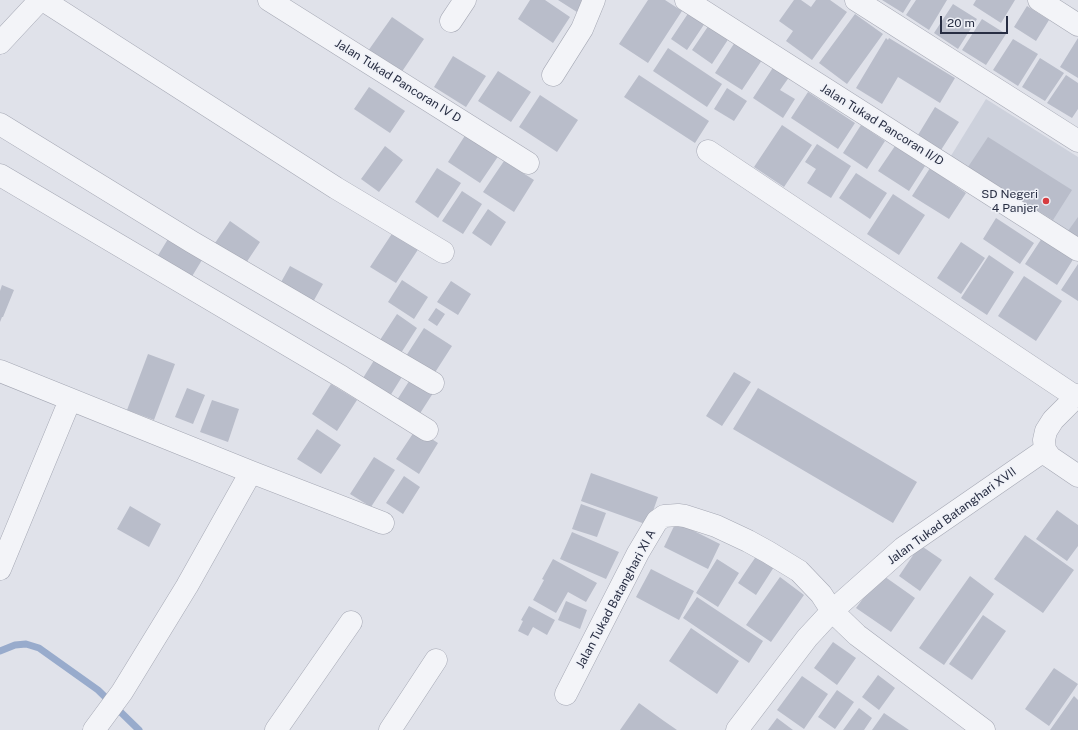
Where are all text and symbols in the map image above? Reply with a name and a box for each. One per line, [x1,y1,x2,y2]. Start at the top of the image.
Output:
scale bar [942,8,1010,34]
text: 20 m [947,16,975,30]
street label: Jalan Tukad Pancoran IV D [332,36,464,126]
street label: Jalan Tukad Pancoran II/D [818,81,946,169]
place label: SD Negeri 4 Panjer [981,187,1038,215]
marker: SD Negeri 4 Panjer [1041,196,1051,206]
street label: Jalan Tukad Batanghari XVII [885,464,1019,568]
street label: Jalan Tukad Batanghari XI A [573,527,659,671]

